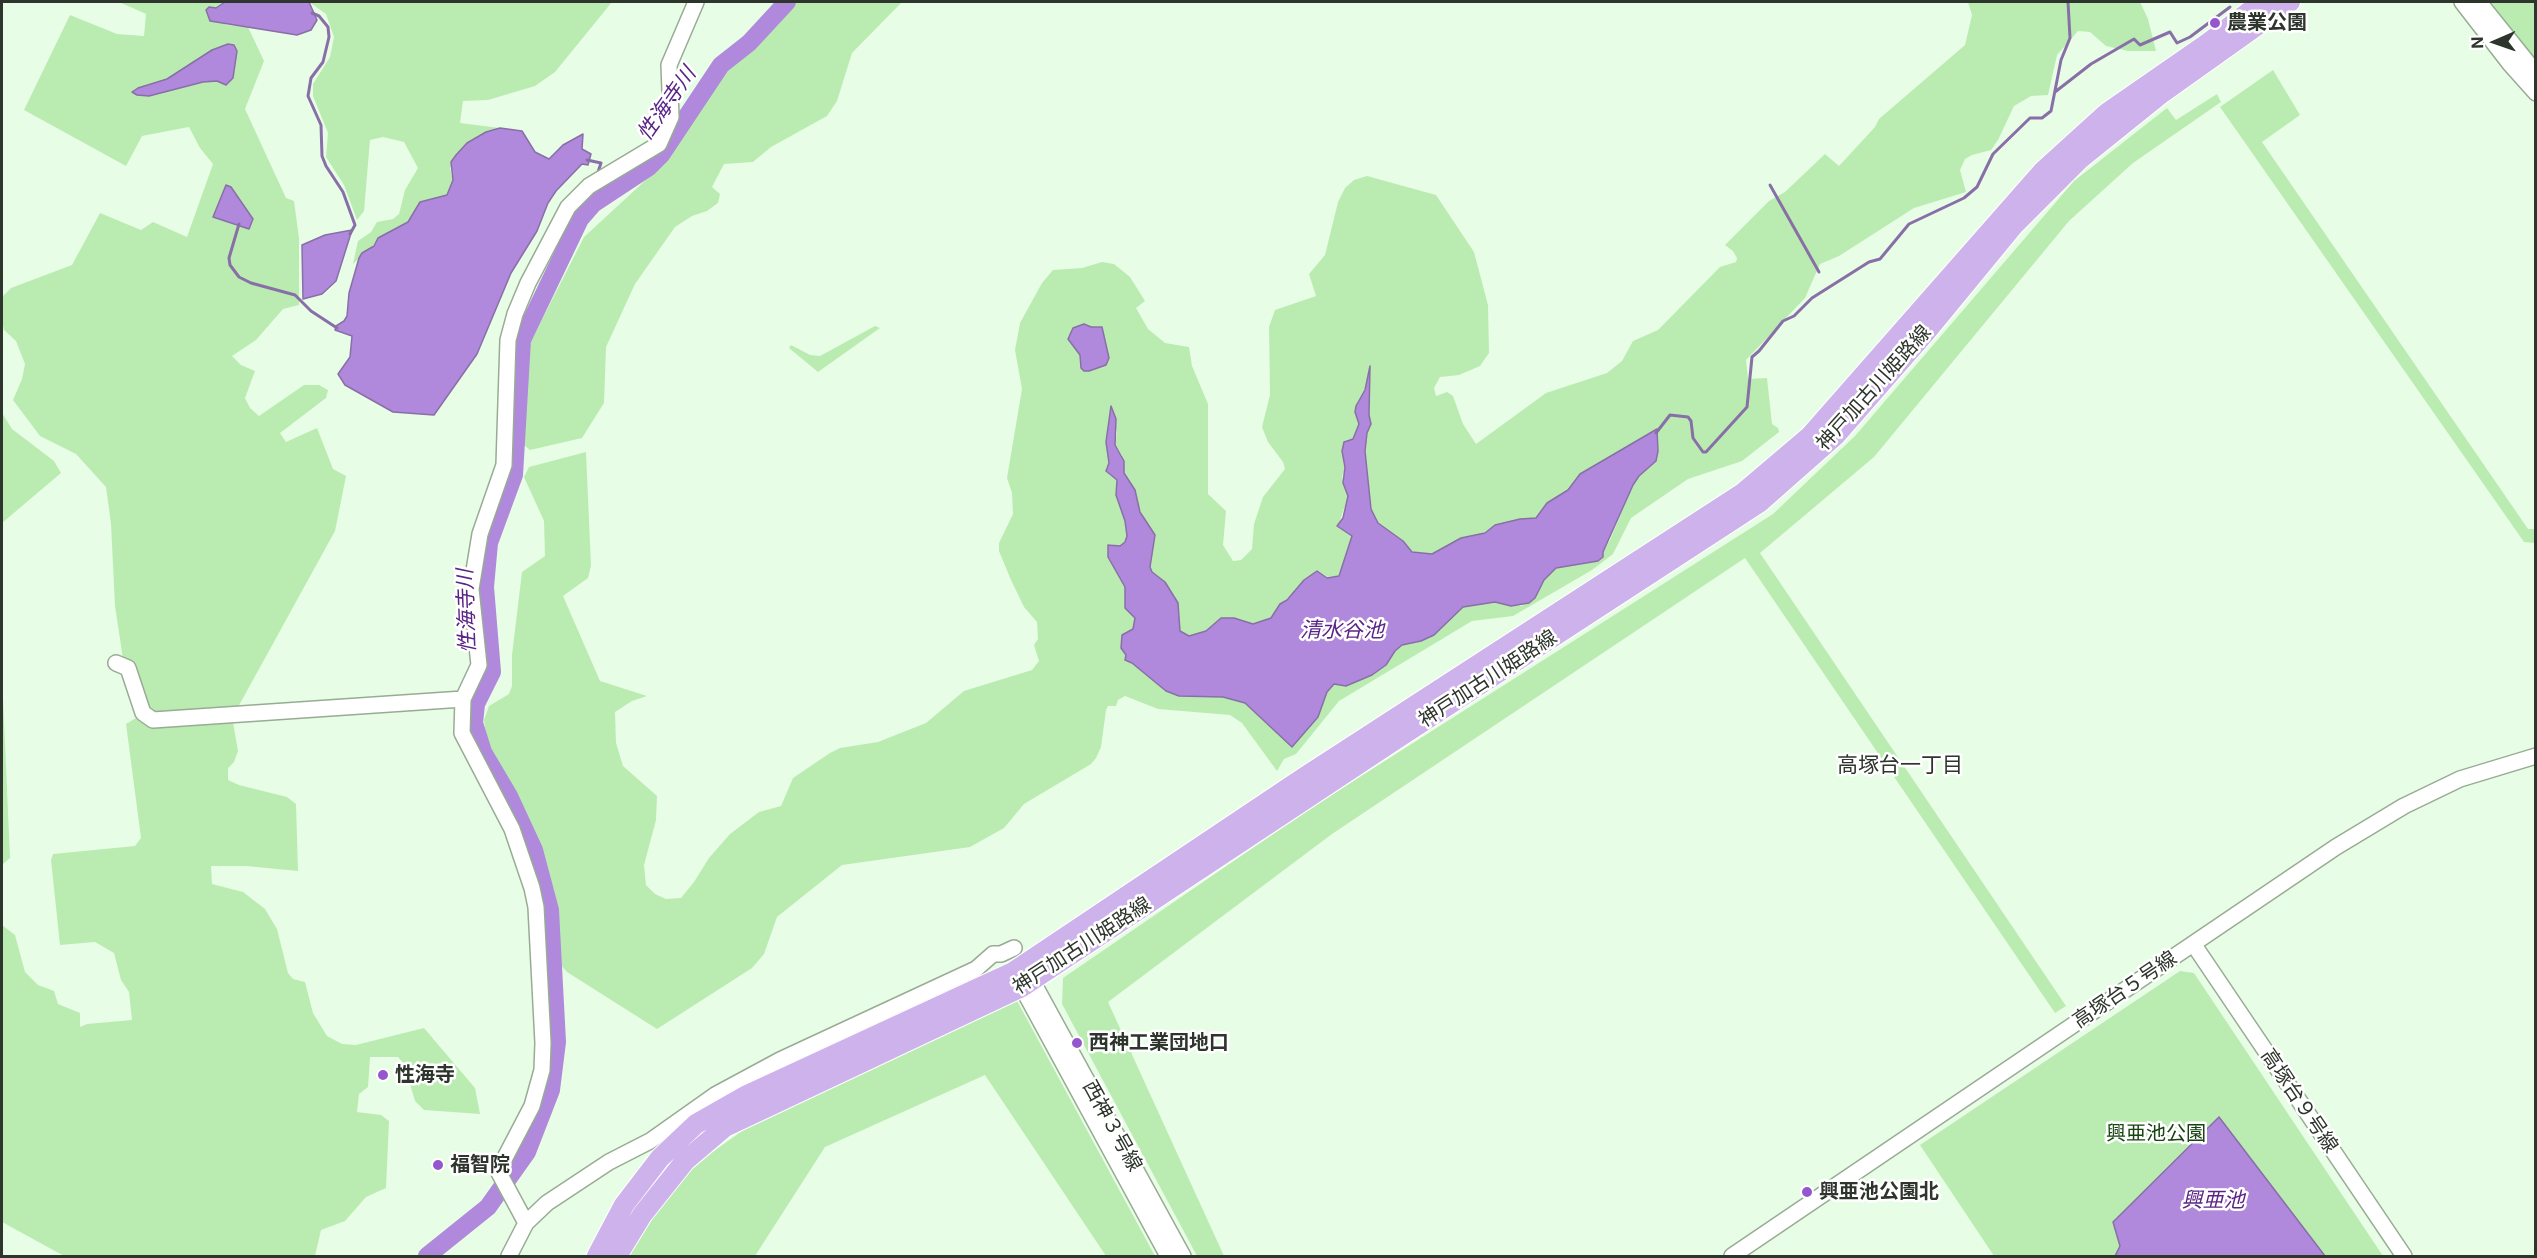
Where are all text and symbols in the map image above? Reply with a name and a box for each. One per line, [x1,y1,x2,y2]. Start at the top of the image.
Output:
place label: 農業公園 [2227,11,2307,35]
north arrow [2465,12,2525,72]
marker: 農業公園 [2208,16,2222,30]
text: N [2467,36,2487,49]
water label: 性海寺川 [633,62,701,146]
street label: 神戸加古川姫路線 [1812,321,1936,455]
water label: 性海寺川 [453,569,481,653]
water label: 清水谷池 [1300,618,1384,644]
street label: 神戸加古川姫路線 [1414,625,1562,733]
district label: 高塚台一丁目 [1837,753,1963,779]
street label: 神戸加古川姫路線 [1008,892,1156,1000]
street label: 高塚台５号線 [2069,947,2181,1033]
place label: 西神工業団地口 [1089,1031,1229,1055]
marker: 西神工業団地口 [1070,1036,1084,1050]
street label: 高塚台９号線 [2256,1045,2342,1157]
place label: 性海寺 [395,1063,455,1087]
marker: 性海寺 [376,1068,390,1082]
street label: 西神３号線 [1077,1076,1147,1176]
park label: 興亜池公園 [2106,1122,2206,1146]
place label: 福智院 [450,1153,510,1177]
marker: 福智院 [431,1158,445,1172]
place label: 興亜池公園北 [1819,1180,1939,1204]
marker: 興亜池公園北 [1800,1185,1814,1199]
water label: 興亜池 [2182,1188,2244,1214]

